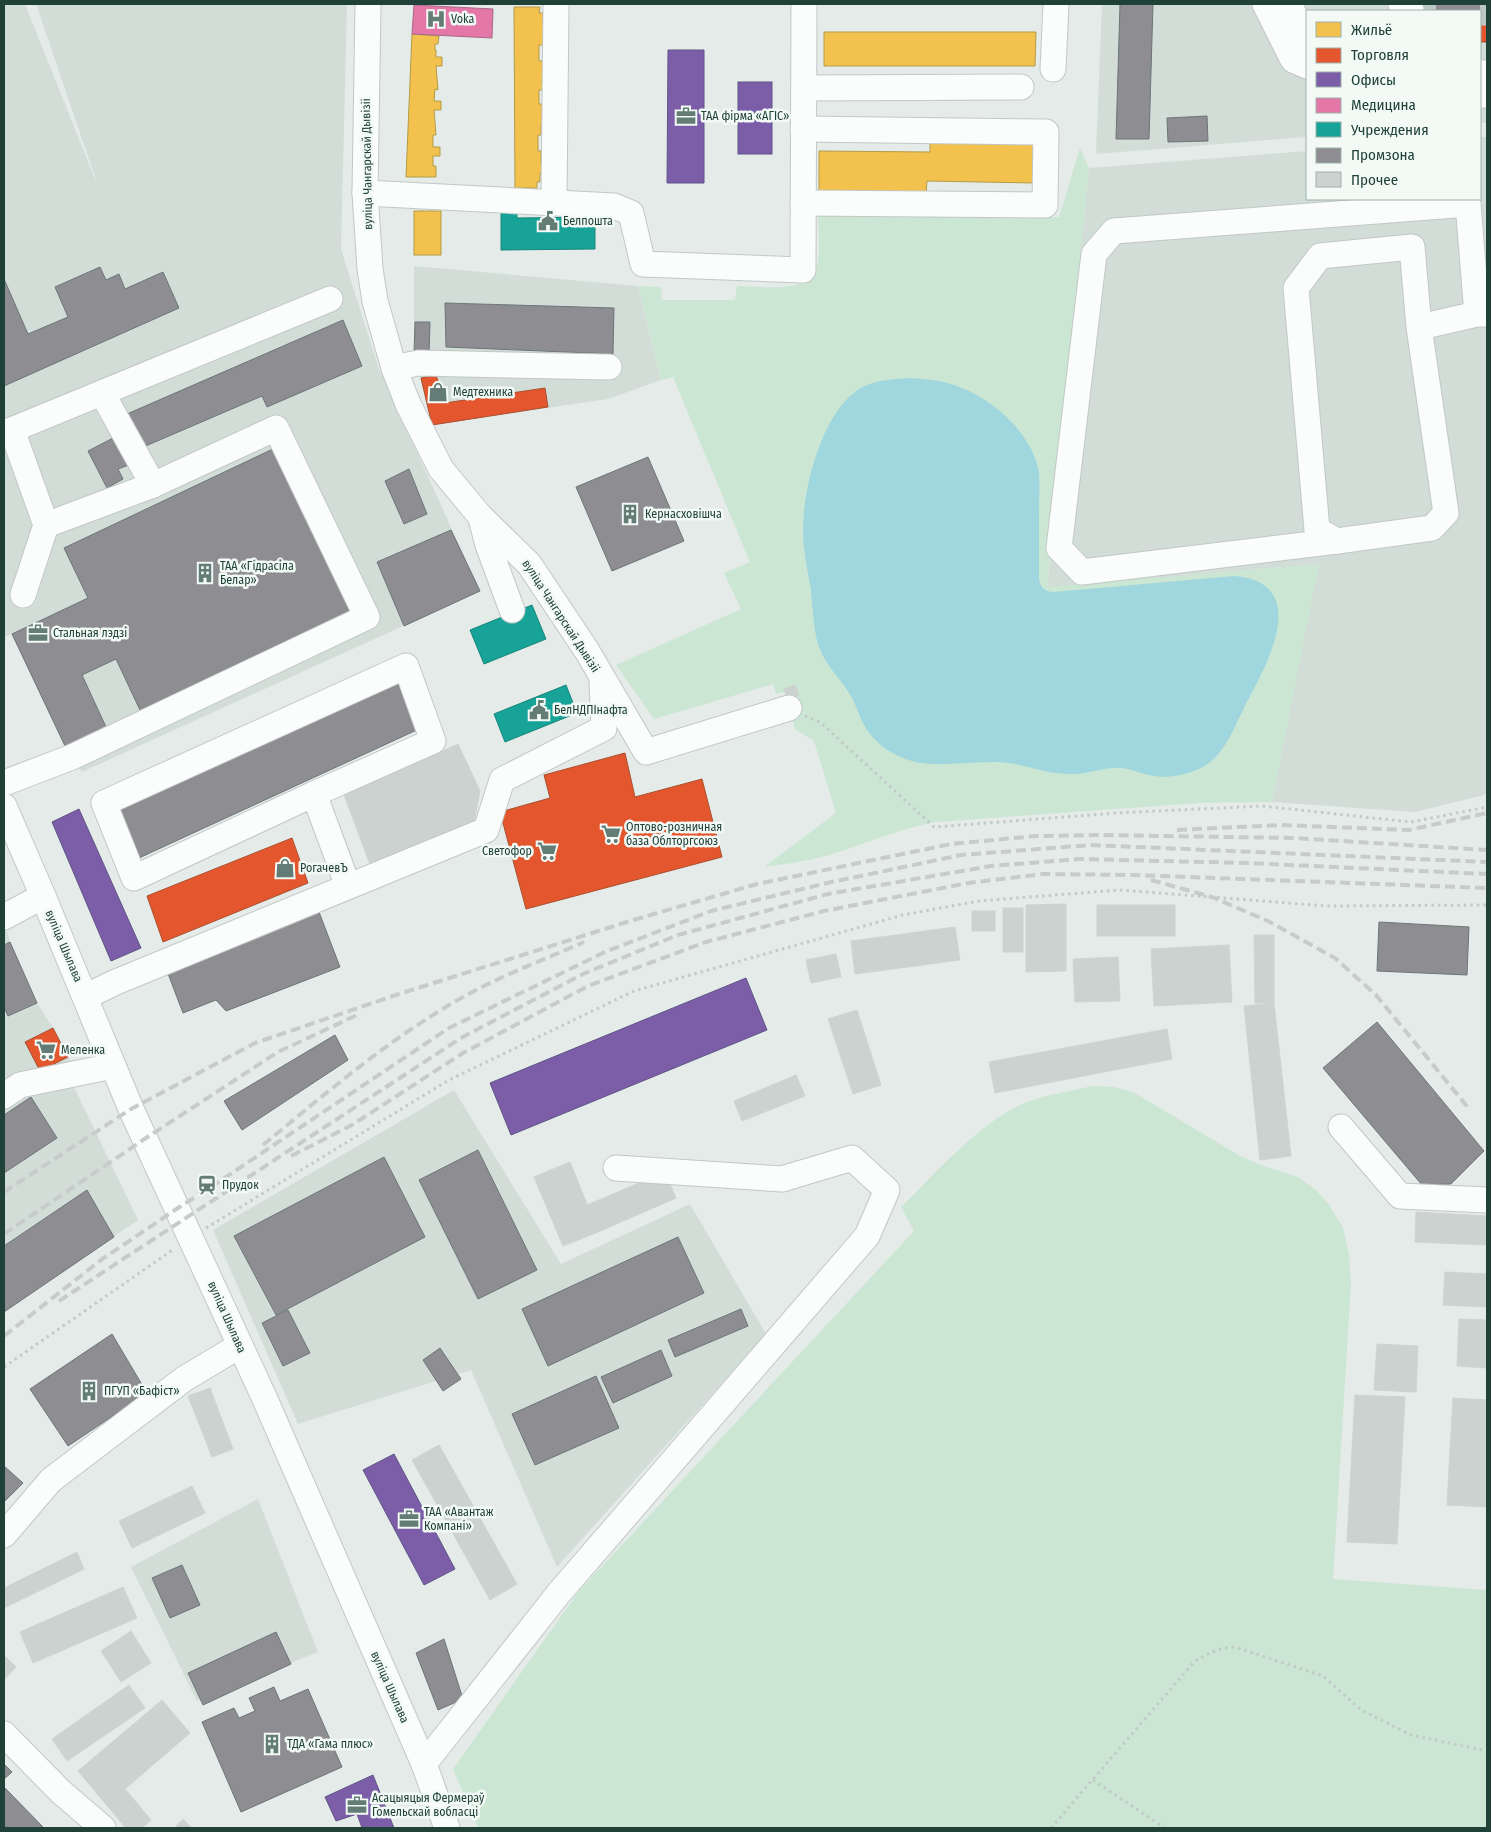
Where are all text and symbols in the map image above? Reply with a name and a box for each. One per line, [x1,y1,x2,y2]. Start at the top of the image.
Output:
hospital icon: Voka [425,8,447,30]
legend [1306,10,1481,200]
place label: Voka [451,12,475,26]
text: Жильё [1351,21,1392,39]
text: Торговля [1351,46,1409,64]
text: Офисы [1351,71,1396,89]
text: Медицина [1351,96,1416,114]
street label: вуліца Чангарскай Дывізіі [359,98,375,230]
office icon: ТАА фірма «АГІС» [675,105,697,127]
place label: ТАА фірма «АГІС» [701,109,789,123]
text: Учреждения [1350,121,1429,139]
text: Промзона [1351,146,1415,164]
text: Прочее [1351,171,1398,189]
public building icon: Белпошта [537,210,559,232]
place label: Белпошта [563,214,613,228]
shop icon: Медтехника [427,381,449,403]
place label: Медтехника [453,385,513,399]
building icon: Кернасховішча [619,503,641,525]
place label: Кернасховішча [645,507,722,521]
street label: вуліца Чангарскай Дывізіі [519,557,603,675]
place label: ТАА «Гідрасіла Белар» [220,559,294,587]
building icon: ТАА «Гідрасіла Белар» [194,562,216,584]
office icon: Стальная лэдзі [27,622,49,644]
place label: Стальная лэдзі [53,626,127,640]
public building icon: БелНДПІнафта [528,699,550,721]
place label: БелНДПІнафта [554,703,628,717]
place label: Оптово-розничная база Облторгсоюз [626,820,722,848]
supermarket icon: Оптово-розничная база Облторгсоюз [600,823,622,845]
supermarket icon: Светофор [536,840,558,862]
place label: Светофор [482,844,532,858]
shop icon: РогачевЪ [274,857,296,879]
place label: РогачевЪ [300,861,348,875]
street label: вуліца Шылава [43,908,86,984]
supermarket icon: Меленка [35,1039,57,1061]
place label: Меленка [61,1043,105,1057]
station icon: Прудок [196,1174,218,1196]
place label: Прудок [222,1178,259,1192]
street label: вуліца Шылава [205,1279,249,1355]
building icon: ПГУП «Бафіст» [78,1380,100,1402]
place label: ПГУП «Бафіст» [104,1384,180,1398]
place label: ТАА «Авантаж Компані» [424,1505,494,1533]
office icon: ТАА «Авантаж Компані» [398,1508,420,1530]
street label: вуліца Шылава [368,1649,412,1725]
building icon: ТДА «Гама плюс» [261,1733,283,1755]
place label: ТДА «Гама плюс» [287,1737,373,1751]
place label: Асацыяцыя Фермераў Гомельскай вобласці [372,1791,485,1819]
office icon: Асацыяцыя Фермераў Гомельскай вобласці [346,1794,368,1816]

